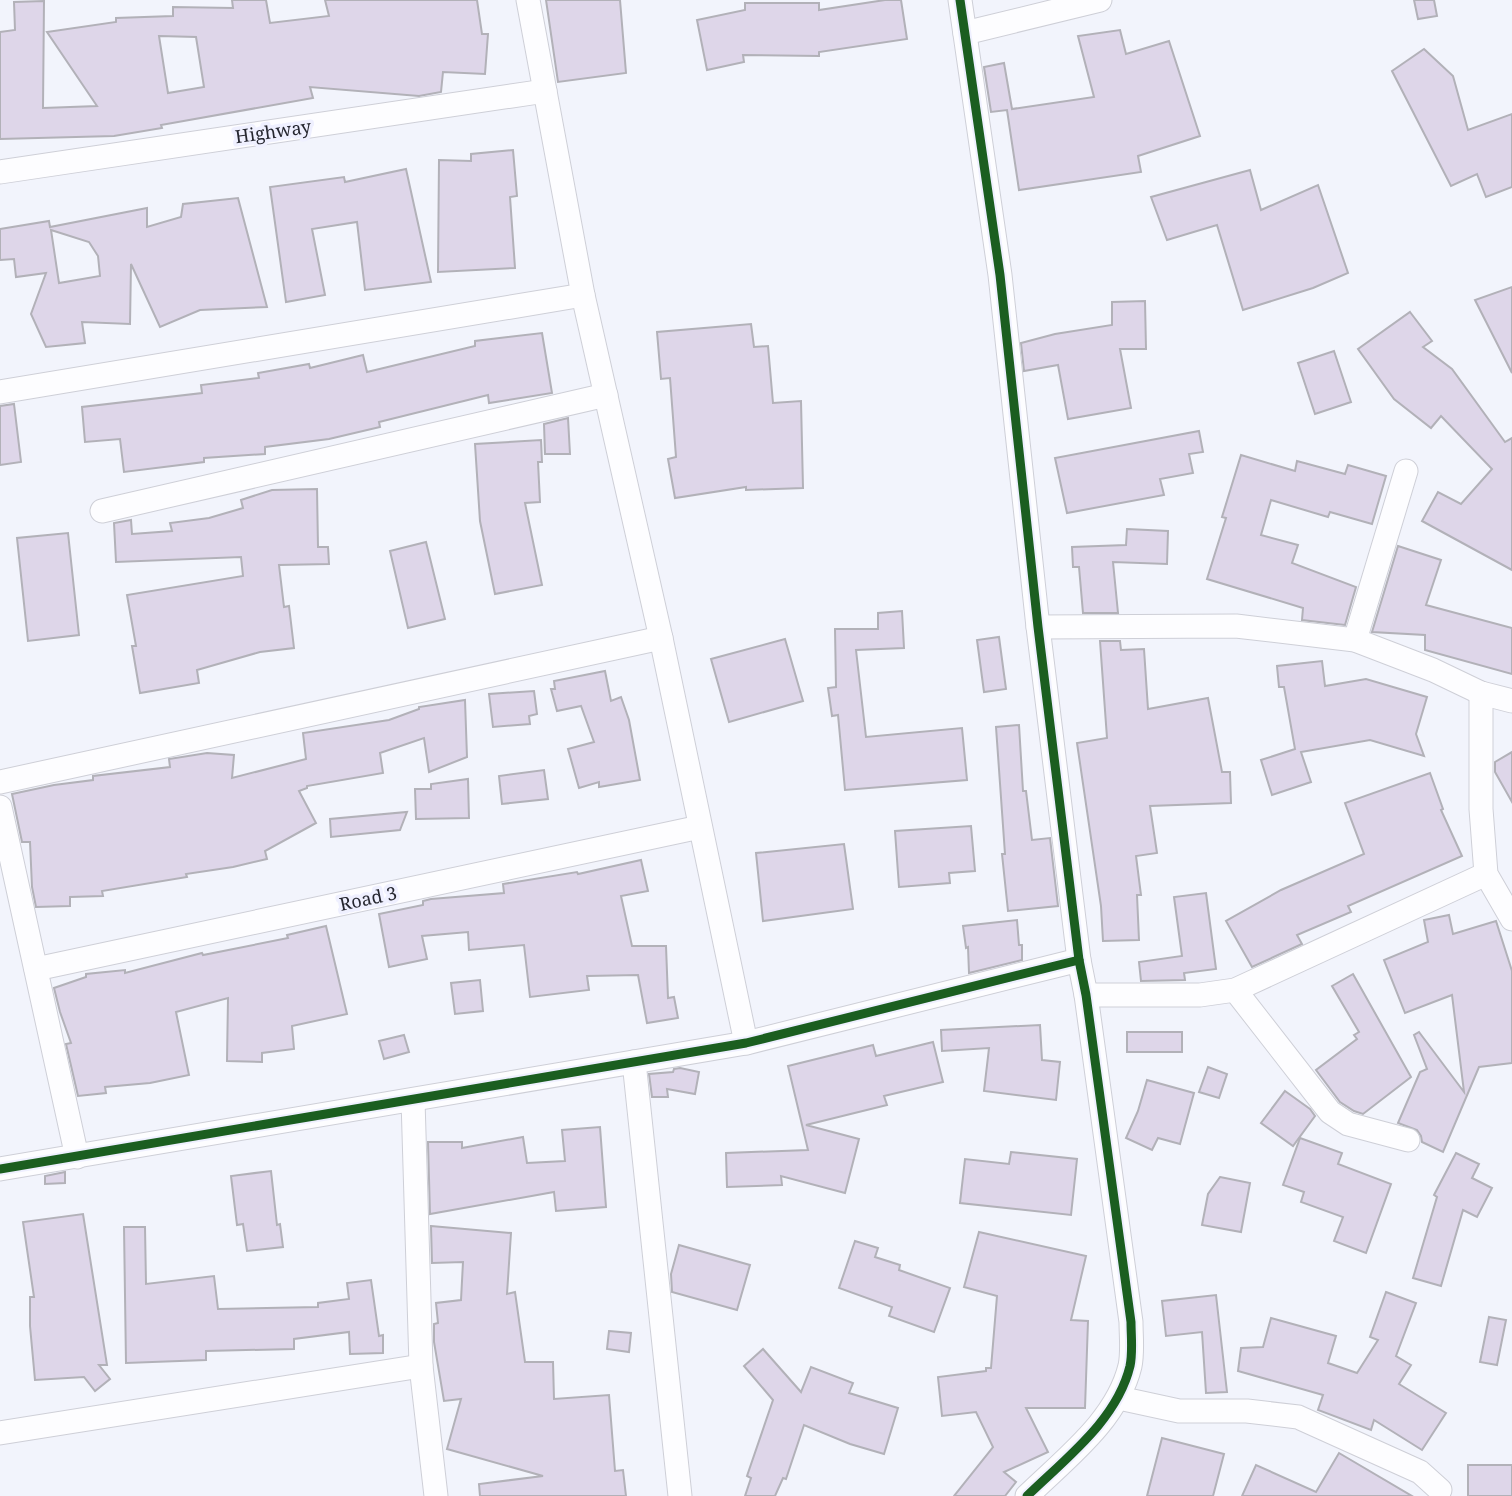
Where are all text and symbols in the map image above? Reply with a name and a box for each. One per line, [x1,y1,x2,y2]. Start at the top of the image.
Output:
street label: Highway [233,114,313,148]
street label: Road 3 [337,880,399,916]

